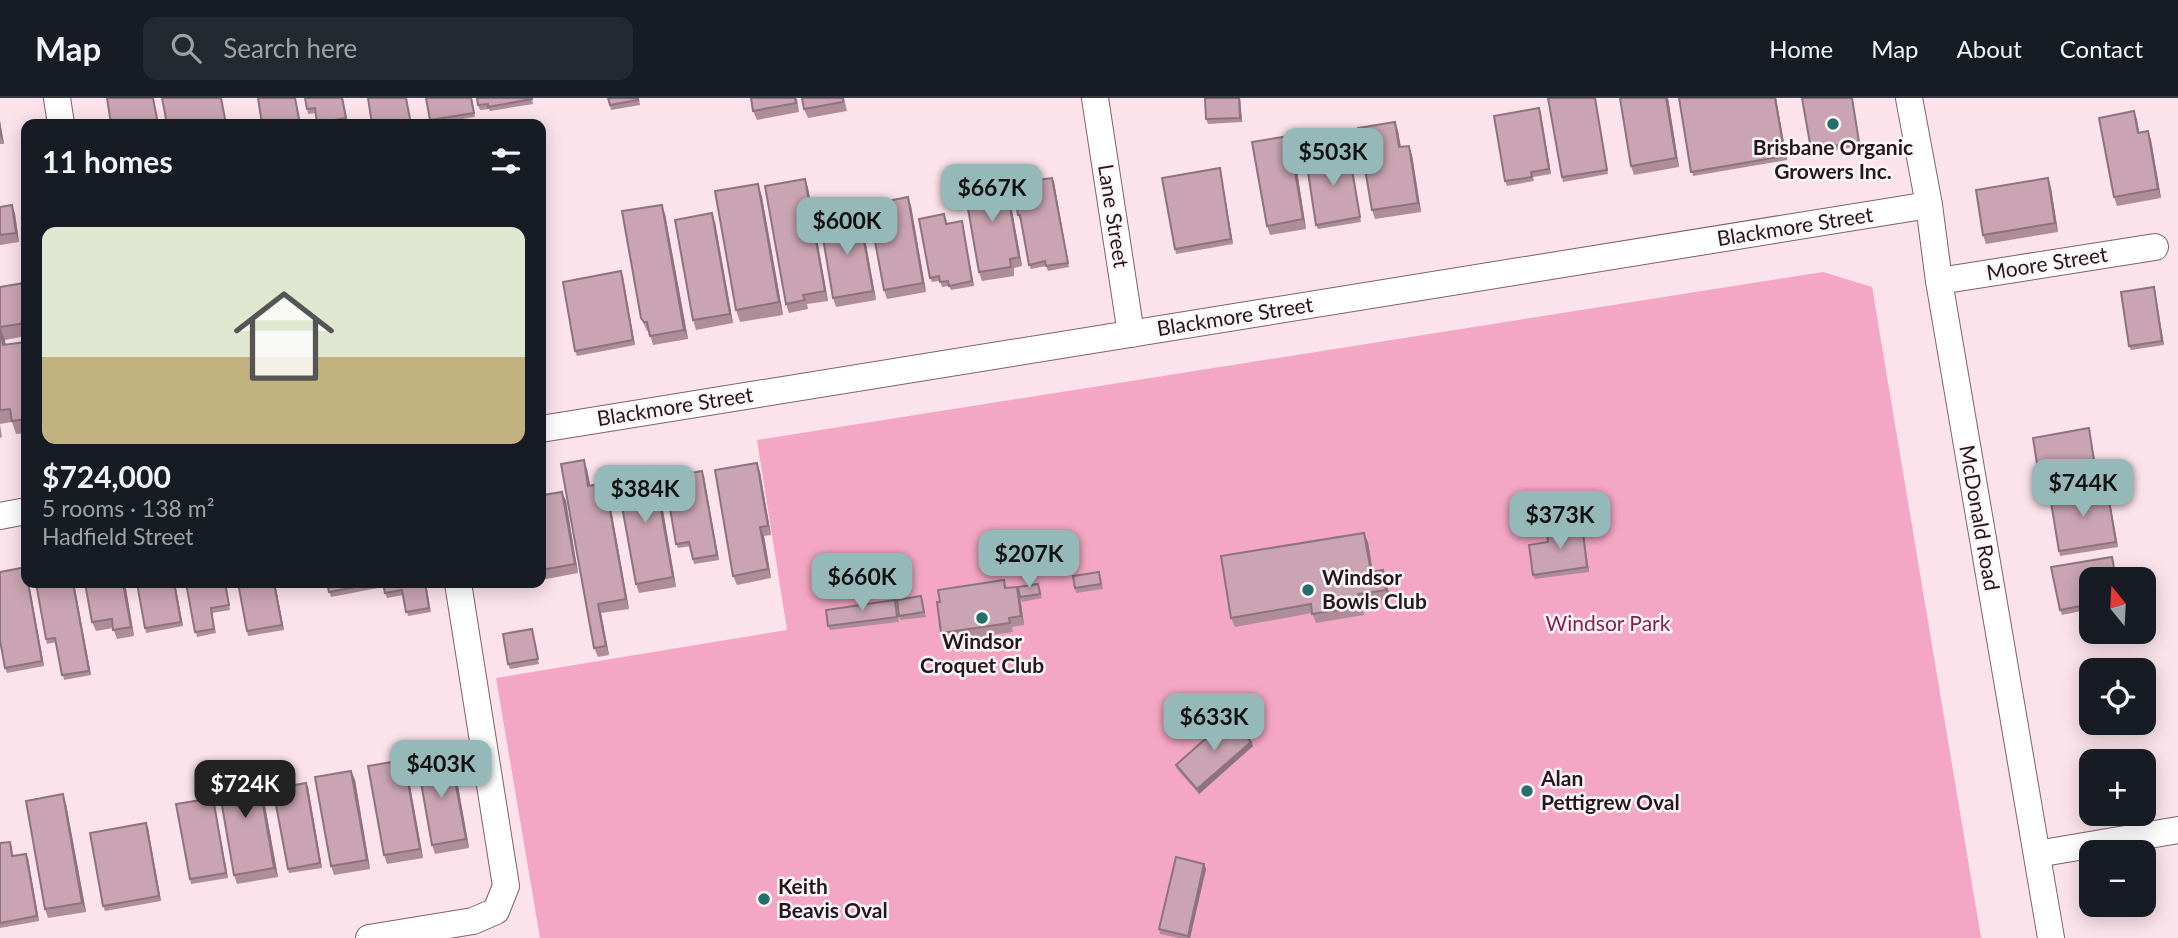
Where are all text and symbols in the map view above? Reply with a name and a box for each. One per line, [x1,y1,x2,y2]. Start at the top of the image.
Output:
search box [143,17,633,80]
text: Map [35,28,101,68]
icon: search [167,29,205,67]
text: Search here [223,32,357,64]
text: Home [1769,34,1833,63]
text: Map [1871,34,1919,63]
text: About [1957,34,2022,63]
text: Contact [2060,34,2143,63]
marker: Brisbane Organic Growers Inc. [1825,116,1841,132]
pin: $503K [1284,129,1382,188]
place label: Brisbane Organic Growers Inc. [1753,134,1913,183]
text: $503K [1298,137,1368,165]
icon: filters [487,142,525,180]
text: 11 homes [42,143,173,179]
street label: Lane Street [1094,162,1135,270]
pin: $667K [943,164,1041,224]
text: $667K [957,173,1027,201]
pin: $600K [798,198,896,257]
street label: Blackmore Street [1715,201,1875,250]
text: $600K [812,206,882,234]
street label: Moore Street [1985,241,2109,284]
icon: home [221,273,347,399]
street label: Blackmore Street [1155,291,1315,340]
street label: Blackmore Street [595,381,755,430]
street label: McDonald Road [1955,443,2006,593]
text: $724,000 [42,458,171,494]
pin: $744K [2034,460,2132,519]
pin: $384K [596,466,694,525]
text: $744K [2048,468,2118,496]
text: $384K [610,474,680,502]
pin: $373K [1511,491,1609,551]
text: 5 rooms · 138 m² [42,494,214,522]
text: $373K [1525,500,1595,528]
text: Hadfield Street [42,522,194,550]
pin: $207K [980,531,1078,590]
text: $207K [994,539,1064,567]
pin: $660K [813,554,911,613]
text: $660K [827,562,897,590]
place label: Windsor Bowls Club [1322,564,1427,613]
north arrow [2079,567,2156,644]
map controls [2079,567,2156,917]
marker: Windsor Bowls Club [1300,582,1316,598]
marker: Windsor Croquet Club [974,610,990,626]
park label: Windsor Park [1546,610,1671,635]
place label: Windsor Croquet Club [920,628,1044,677]
button: locate [2079,658,2156,735]
pin: $633K [1165,694,1263,753]
text: $633K [1179,702,1249,730]
pin: $403K [392,740,490,800]
text: $403K [406,749,476,777]
button: + [2079,749,2156,826]
pin: $724K [196,760,294,820]
place label: Alan Pettigrew Oval [1540,765,1680,814]
text: $724K [210,769,280,797]
marker: Alan Pettigrew Oval [1519,783,1535,799]
button: − [2079,840,2156,917]
place label: Keith Beavis Oval [778,873,888,922]
marker: Keith Beavis Oval [756,891,772,907]

